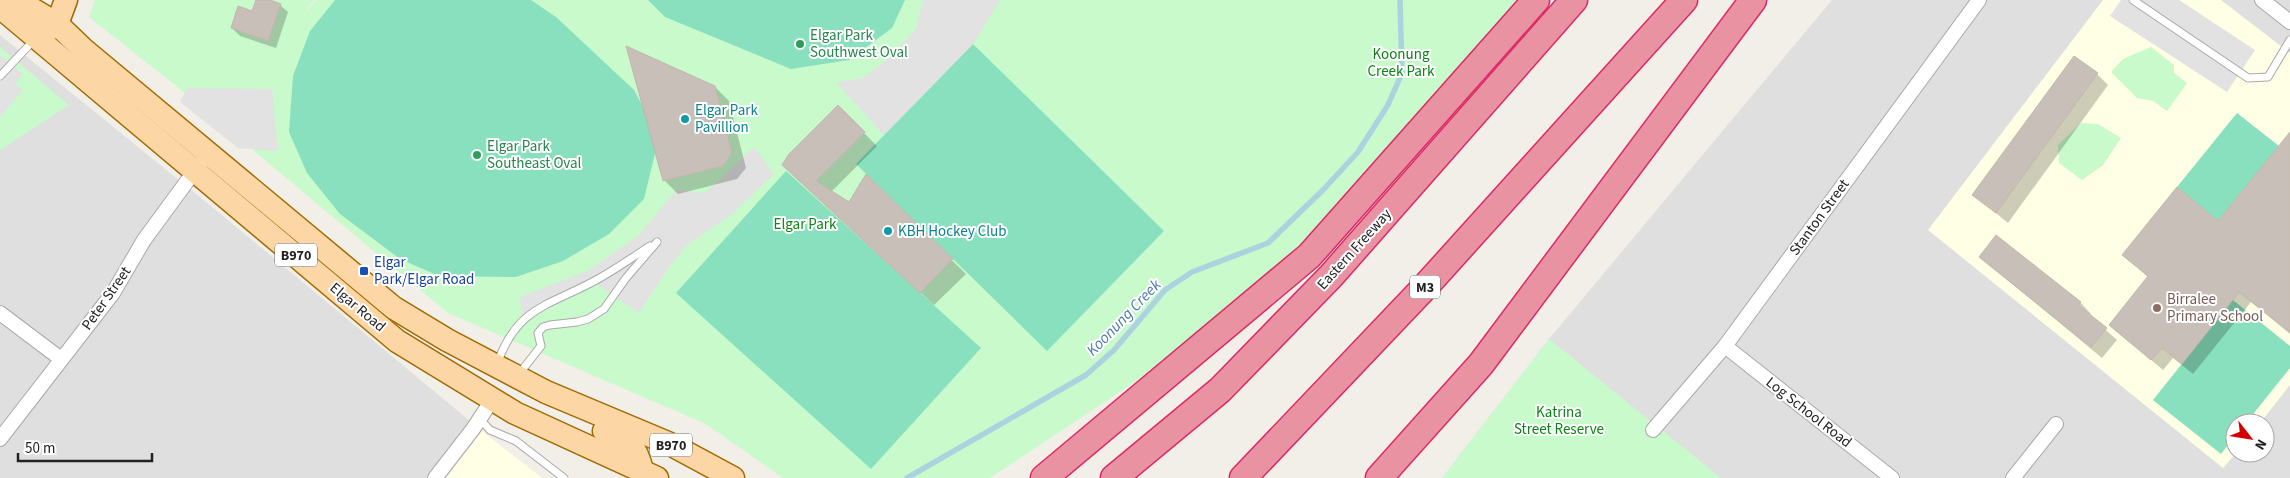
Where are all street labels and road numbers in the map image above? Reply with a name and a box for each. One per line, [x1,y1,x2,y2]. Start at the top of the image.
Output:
street label: Stanton Street [1784,175,1854,260]
street label: Eastern Freeway [1312,204,1396,294]
road number: B970 [275,244,317,266]
street label: Peter Street [77,262,136,334]
road number: M3 [1410,276,1440,298]
street label: Elgar Road [325,278,390,337]
street label: Log School Road [1761,372,1856,453]
road number: B970 [650,434,692,456]

